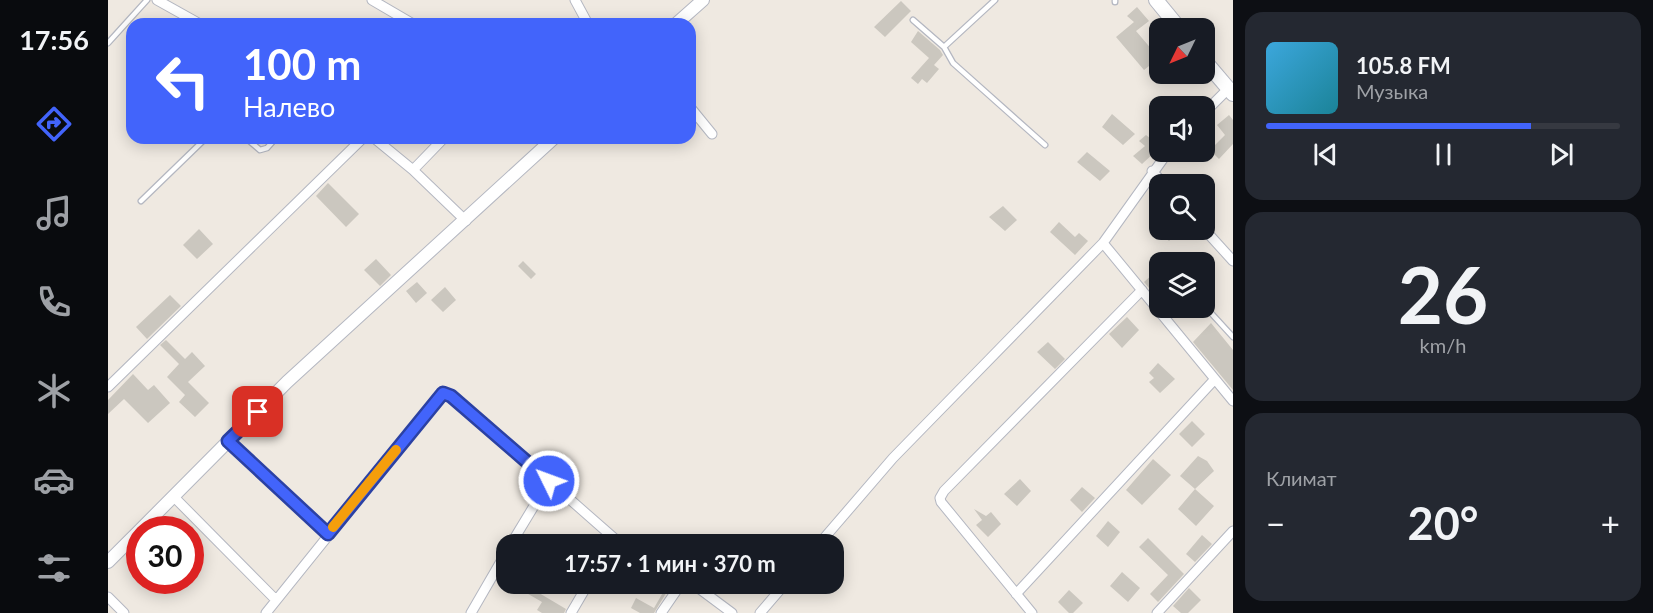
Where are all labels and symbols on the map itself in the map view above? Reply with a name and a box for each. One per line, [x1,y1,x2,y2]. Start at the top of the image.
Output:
north arrow [1149,18,1215,84]
pin [232,386,283,437]
position arrow [517,449,581,513]
speed limit sign: 30 [126,516,204,594]

